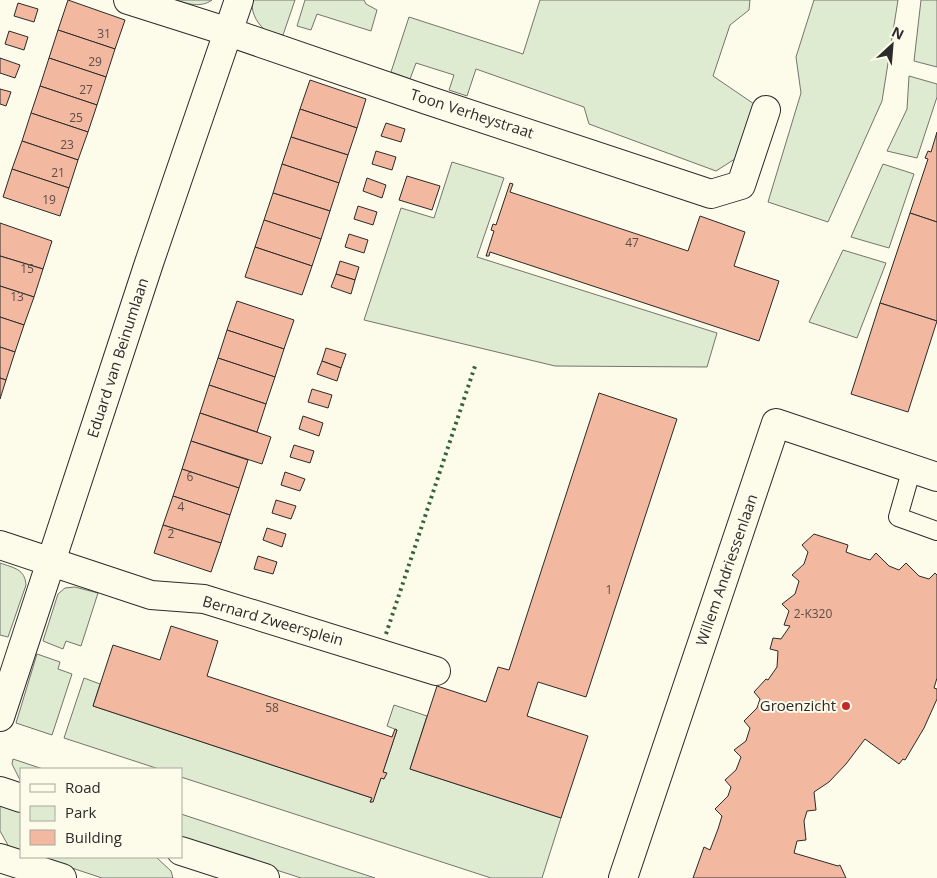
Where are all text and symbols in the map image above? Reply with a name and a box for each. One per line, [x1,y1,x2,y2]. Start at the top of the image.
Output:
north arrow [867,20,917,70]
text: N [889,22,907,44]
house number: 31 [97,25,111,42]
house number: 29 [88,53,102,70]
house number: 27 [79,81,93,98]
street label: Toon Verheystraat [408,84,537,142]
house number: 25 [69,109,83,126]
house number: 23 [60,136,74,153]
house number: 21 [51,164,65,181]
house number: 19 [42,191,56,208]
house number: 47 [625,234,639,251]
house number: 15 [20,260,34,277]
street label: Eduard van Beinumlaan [82,275,152,440]
house number: 13 [10,288,24,305]
house number: 6 [187,468,194,485]
street label: Willem Andriessenlaan [691,491,761,648]
house number: 4 [178,498,185,515]
house number: 2 [168,525,175,542]
house number: 1 [606,581,612,598]
street label: Bernard Zweersplein [200,590,346,650]
house number: 2-K320 [794,605,832,622]
place label: Groenzicht [760,695,836,715]
house number: 58 [265,699,279,716]
marker: Groenzicht [840,700,852,712]
legend [20,768,182,858]
text: Road [65,777,101,797]
text: Park [65,802,96,822]
text: Building [65,827,122,847]

